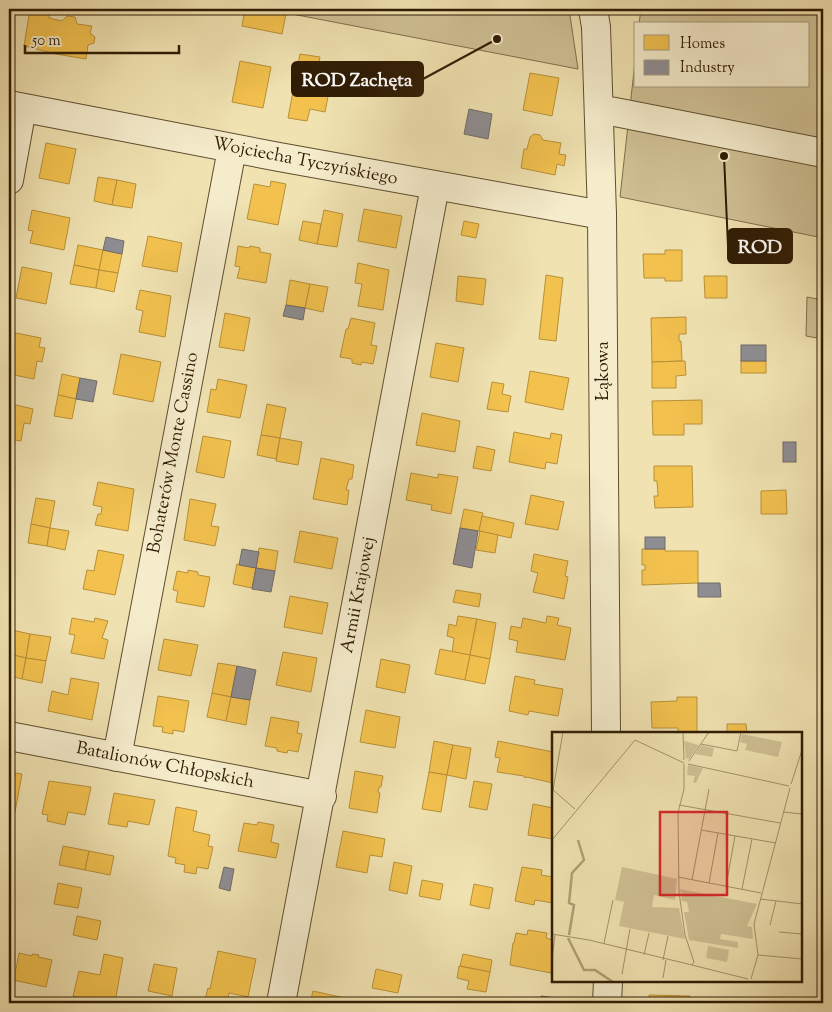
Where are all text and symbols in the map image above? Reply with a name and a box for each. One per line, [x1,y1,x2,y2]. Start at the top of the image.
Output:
scale bar [25,22,179,54]
legend [634,22,810,88]
text: 50 m [31,31,61,52]
text: Homes [680,34,725,55]
text: Industry [680,58,735,79]
callout: ROD Zachęta [292,62,423,96]
text: ROD Zachęta [301,68,413,95]
street label: Wojciecha Tyczyńskiego [210,131,400,193]
callout: ROD [728,229,792,263]
text: ROD [738,235,782,262]
street label: Łąkowa [591,341,617,401]
street label: Bohaterów Monte Cassino [142,350,206,556]
street label: Armii Krajowej [335,535,383,655]
inset map [552,732,802,982]
street label: Batalionów Chłopskich [74,736,257,796]

